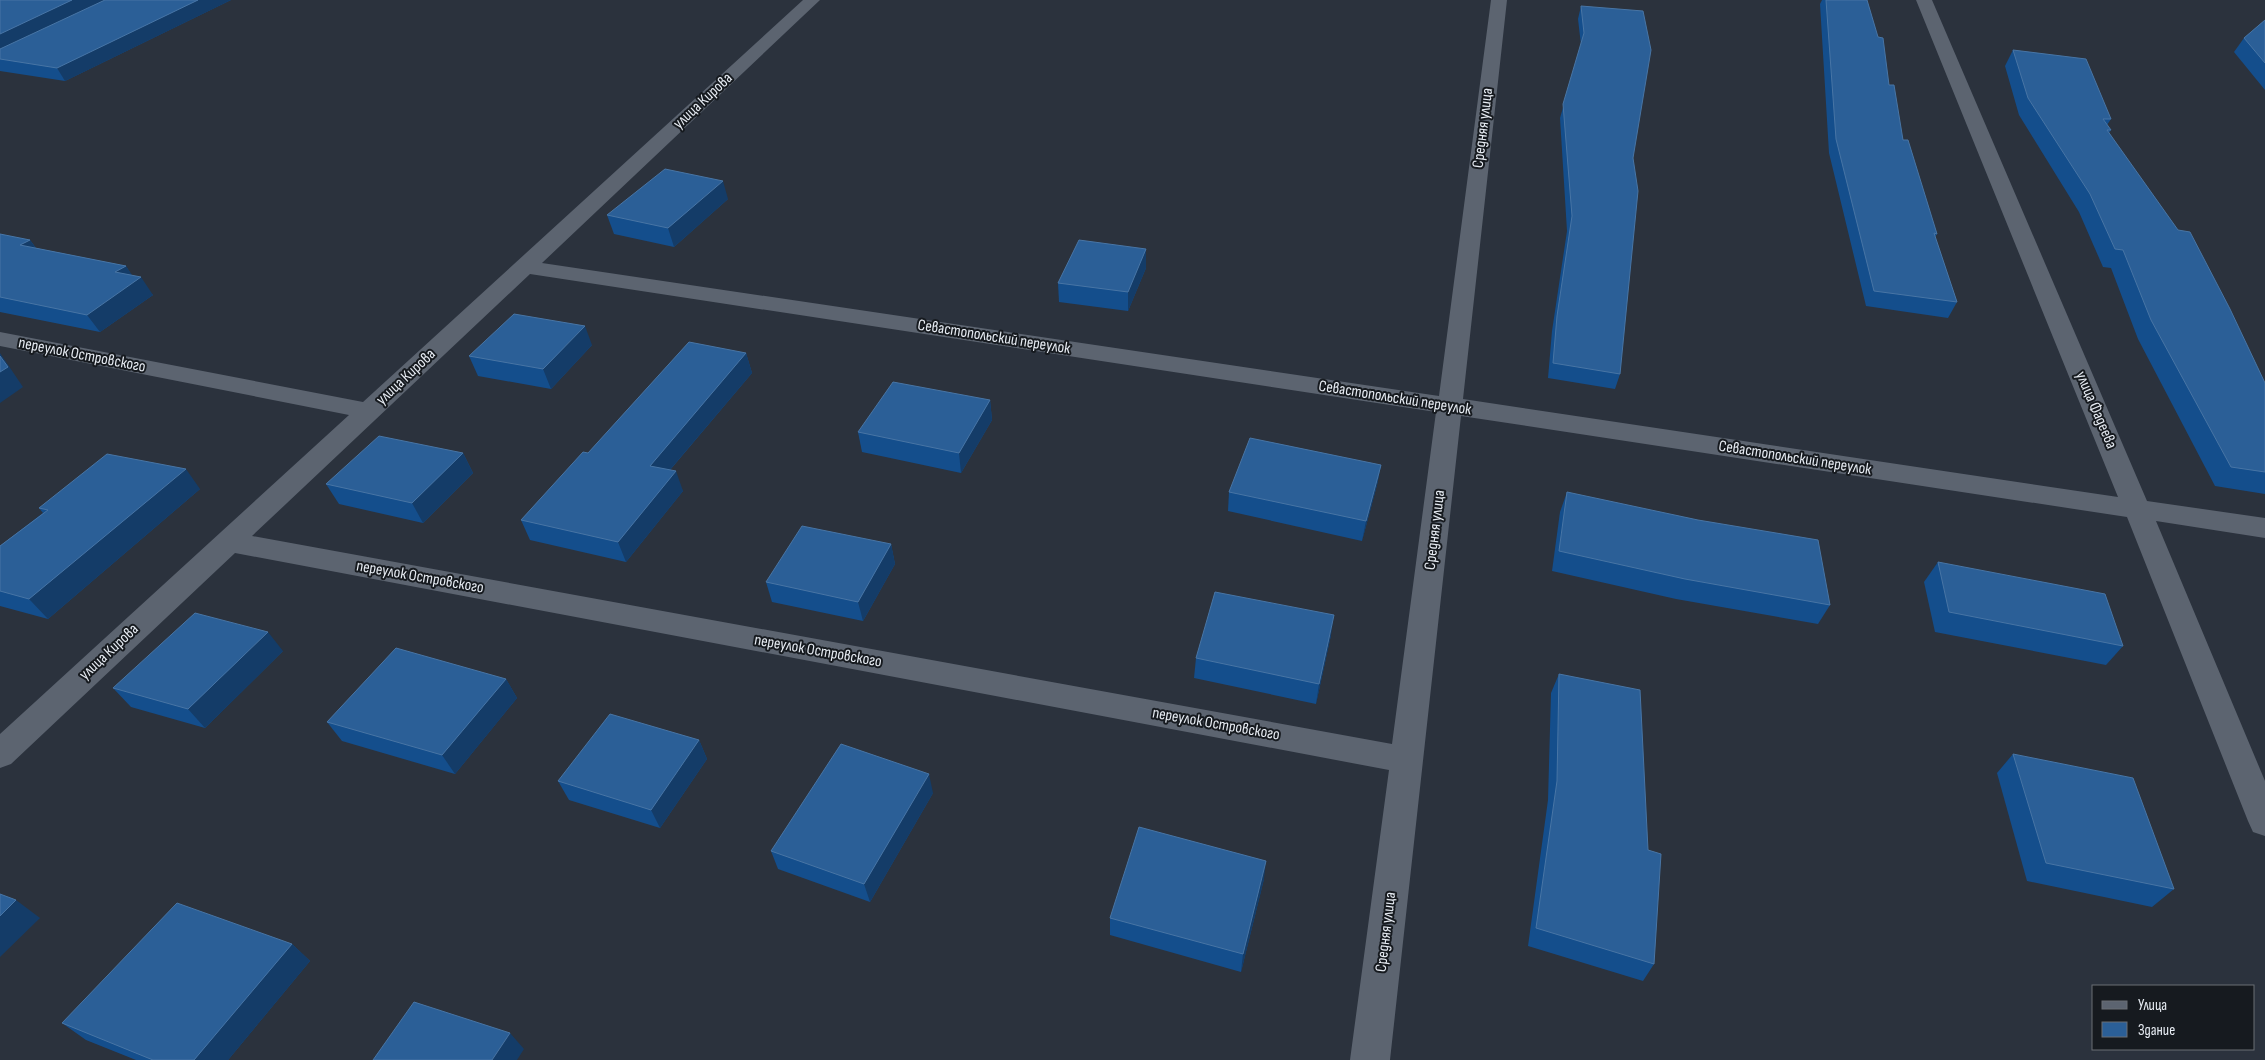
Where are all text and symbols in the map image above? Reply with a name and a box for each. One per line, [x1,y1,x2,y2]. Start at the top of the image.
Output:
street label: улица Кирова [670,69,736,133]
street label: Средняя улица [1469,87,1497,169]
street label: Севастопольский переулок [916,316,1073,359]
street label: переулок Островского [17,333,147,377]
street label: улица Кирова [373,345,439,409]
street label: улица Фадеева [2071,368,2121,452]
street label: Севастопольский переулок [1317,377,1474,420]
street label: Севастопольский переулок [1717,437,1874,480]
street label: Средняя улица [1421,489,1449,571]
street label: переулок Островского [355,556,485,598]
street label: улица Кирова [76,620,142,684]
street label: переулок Островского [753,630,883,672]
street label: переулок Островского [1151,703,1281,745]
street label: Средняя улица [1372,891,1400,973]
legend [2092,985,2255,1050]
text: Улица [2138,996,2167,1015]
text: Здание [2138,1021,2175,1040]

